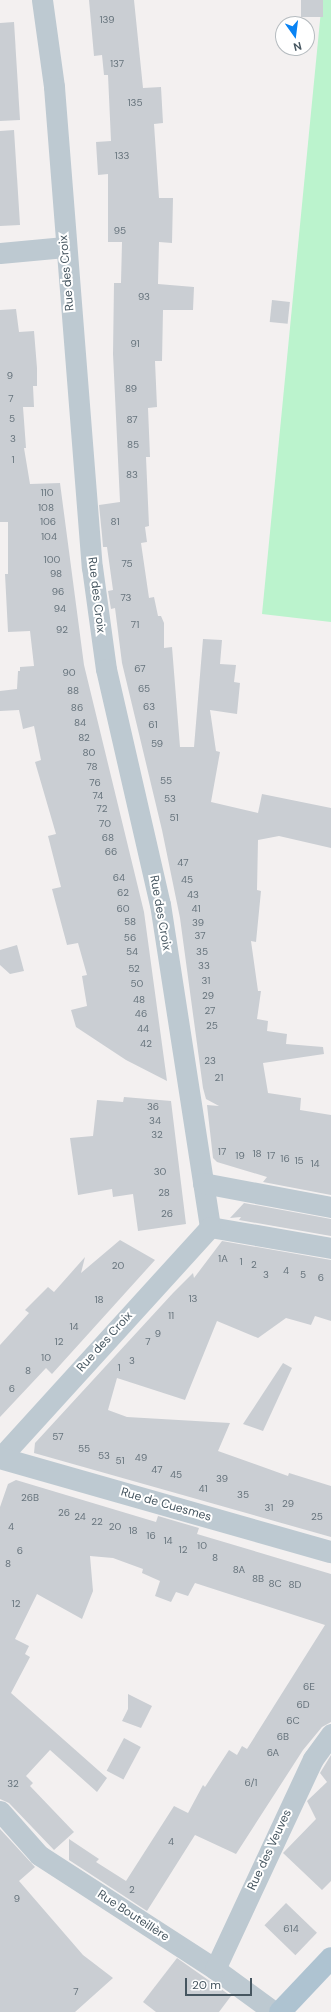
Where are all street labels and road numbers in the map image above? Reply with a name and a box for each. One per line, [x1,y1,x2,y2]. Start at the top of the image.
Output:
street label: Rue des Croix [57,234,77,312]
street label: Rue des Croix [84,556,108,634]
street label: Rue des Croix [146,874,174,952]
street label: Rue des Croix [74,1309,136,1375]
street label: Rue de Cuesmes [119,1485,213,1525]
street label: Rue des Veuves [245,1807,295,1893]
street label: Rue Bouteillère [94,1887,172,1945]

